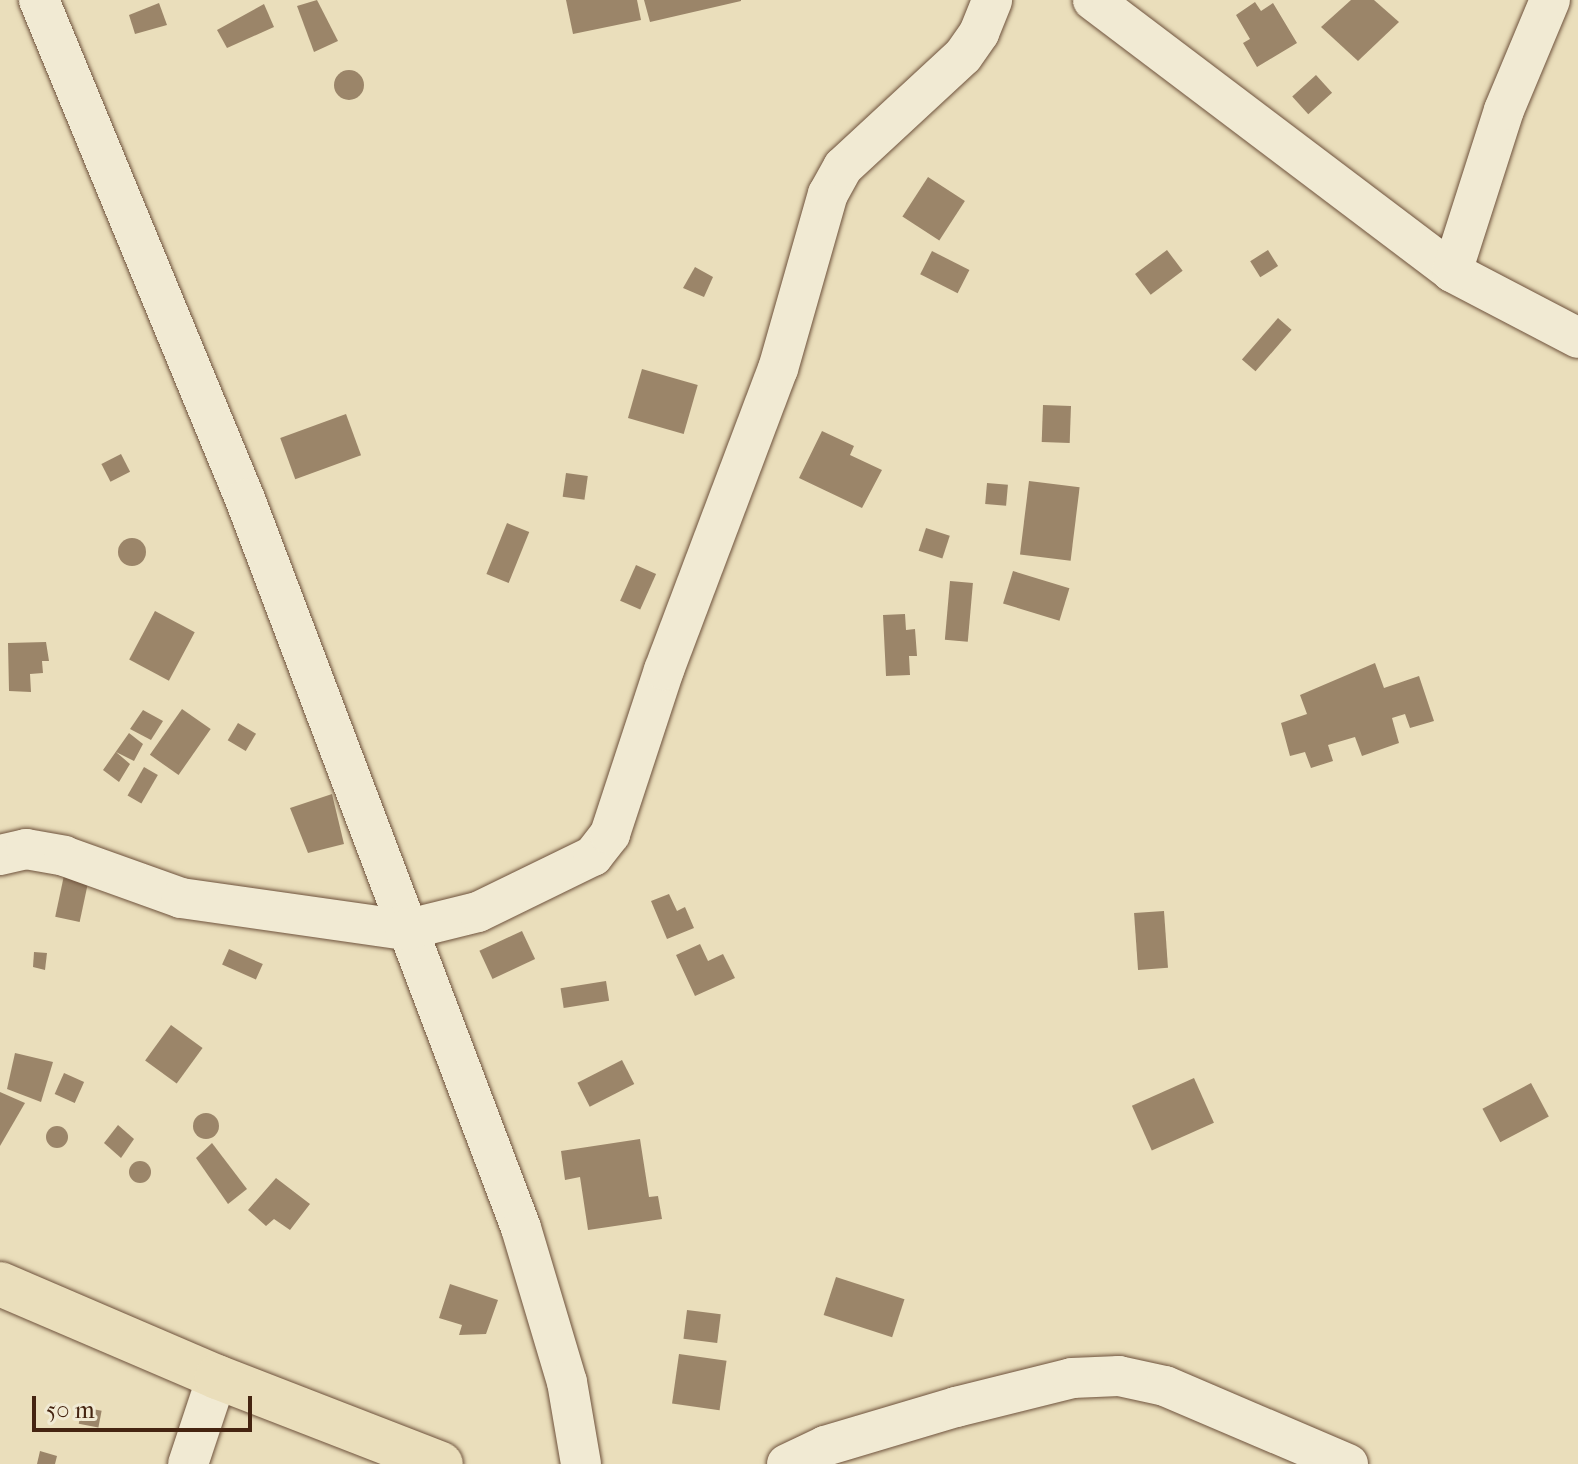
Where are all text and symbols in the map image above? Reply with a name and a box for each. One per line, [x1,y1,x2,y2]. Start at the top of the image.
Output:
scale bar [36,1380,256,1430]
text: 50 m [46,1396,95,1424]

